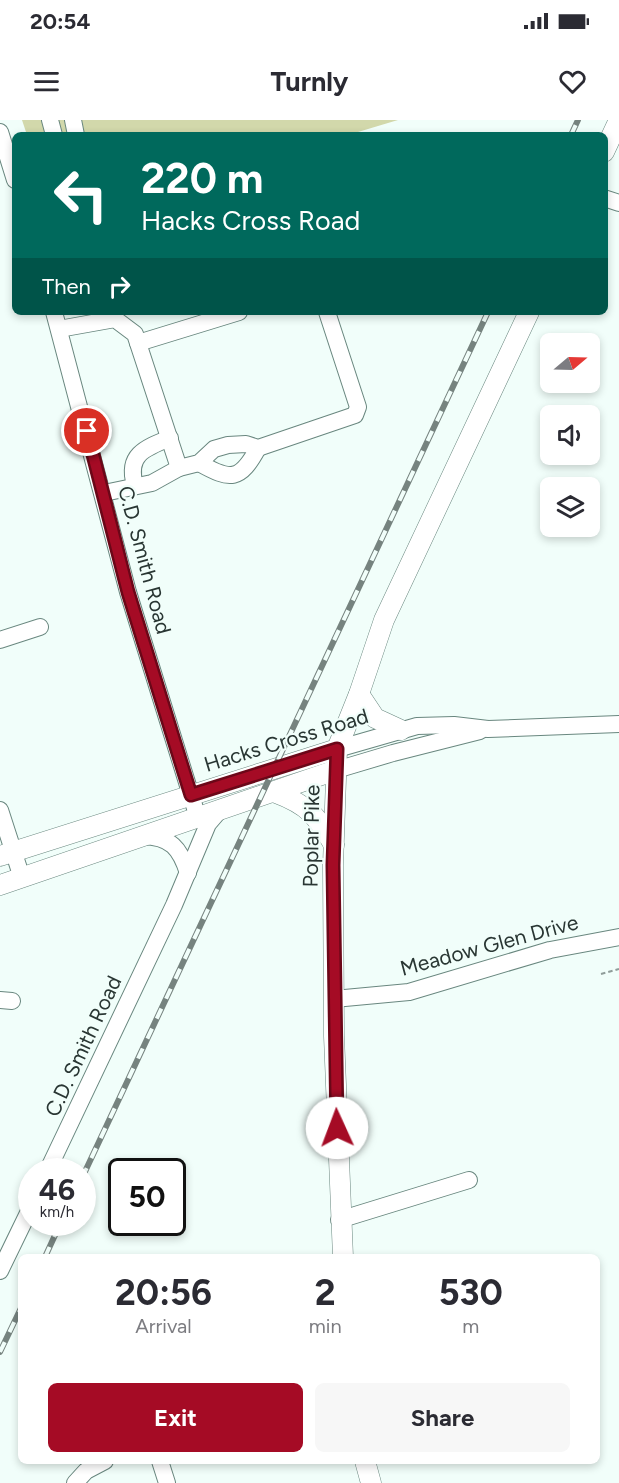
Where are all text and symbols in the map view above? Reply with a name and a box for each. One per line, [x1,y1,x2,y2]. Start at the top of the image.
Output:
text: 20:54 [30,8,90,35]
icon: menu [30,65,63,98]
text: Turnly [271,65,348,98]
icon: heart [556,65,589,98]
text: 220 m [141,153,263,204]
icon: left [42,156,120,234]
text: Hacks Cross Road [141,204,360,237]
icon: right [103,270,136,303]
text: Then [42,273,91,300]
north arrow [540,333,600,393]
map controls [540,333,600,537]
pin [61,405,112,456]
button: sound [540,405,600,465]
icon: arrive [70,414,103,447]
button: layers [540,477,600,537]
street label: C.D. Smith Road [113,483,177,637]
street label: Hacks Cross Road [201,703,371,777]
street label: Poplar Pike [298,784,324,888]
street label: Meadow Glen Drive [397,909,581,981]
street label: C.D. Smith Road [39,972,127,1120]
position arrow [305,1096,369,1160]
speed limit sign: 50 [108,1158,186,1236]
text: 46 [39,1171,75,1208]
text: km/h [40,1203,74,1221]
text: 20:56 [115,1271,212,1314]
text: 2 [315,1271,336,1314]
text: 530 [439,1271,503,1314]
text: Arrival [135,1314,192,1338]
text: min [309,1314,342,1338]
text: m [462,1314,479,1338]
button: Exit [48,1383,303,1452]
button: Share [315,1383,570,1452]

